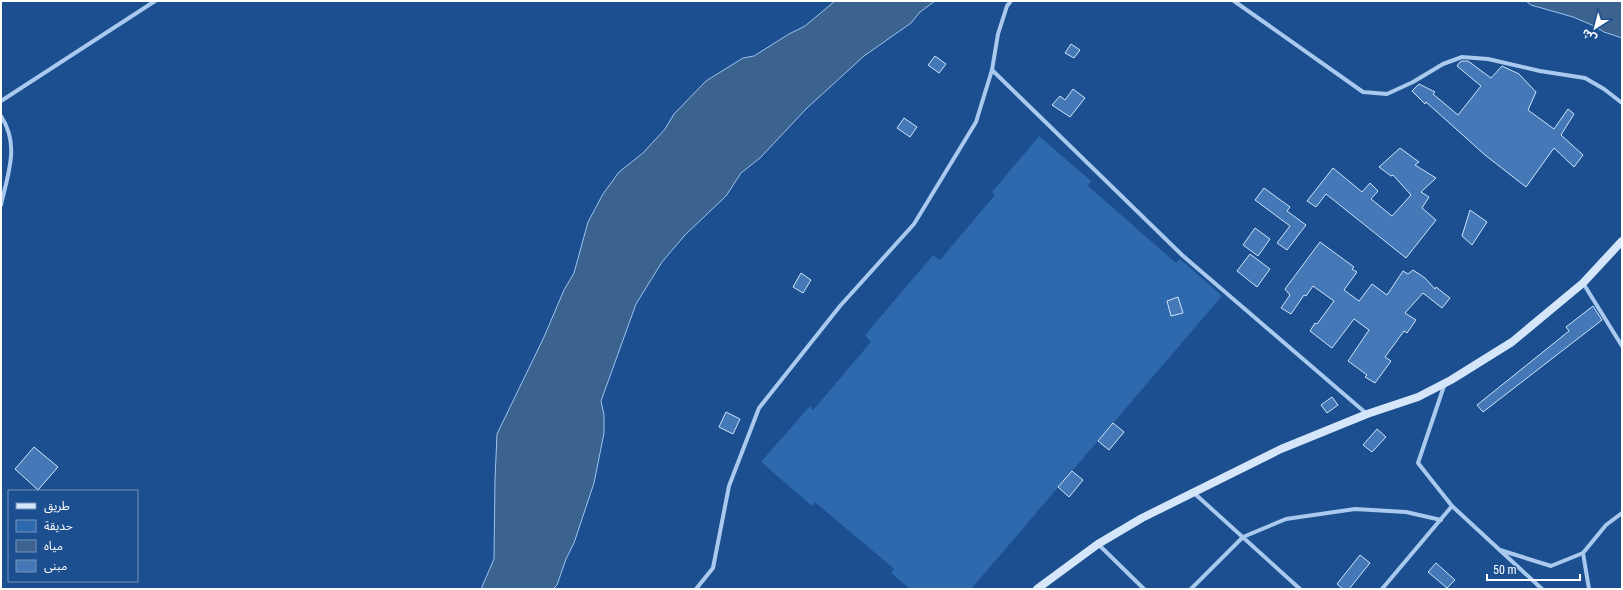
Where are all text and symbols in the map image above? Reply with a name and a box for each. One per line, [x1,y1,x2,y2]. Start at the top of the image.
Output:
north arrow [1575,8,1615,48]
text: ش [1579,26,1599,45]
legend [8,490,138,582]
text: طريق [44,499,70,514]
text: حديقة [44,519,73,533]
text: مياه [44,539,63,553]
scale bar [1487,556,1580,582]
text: مبنى [44,559,67,573]
text: 50 m [1493,563,1517,577]

